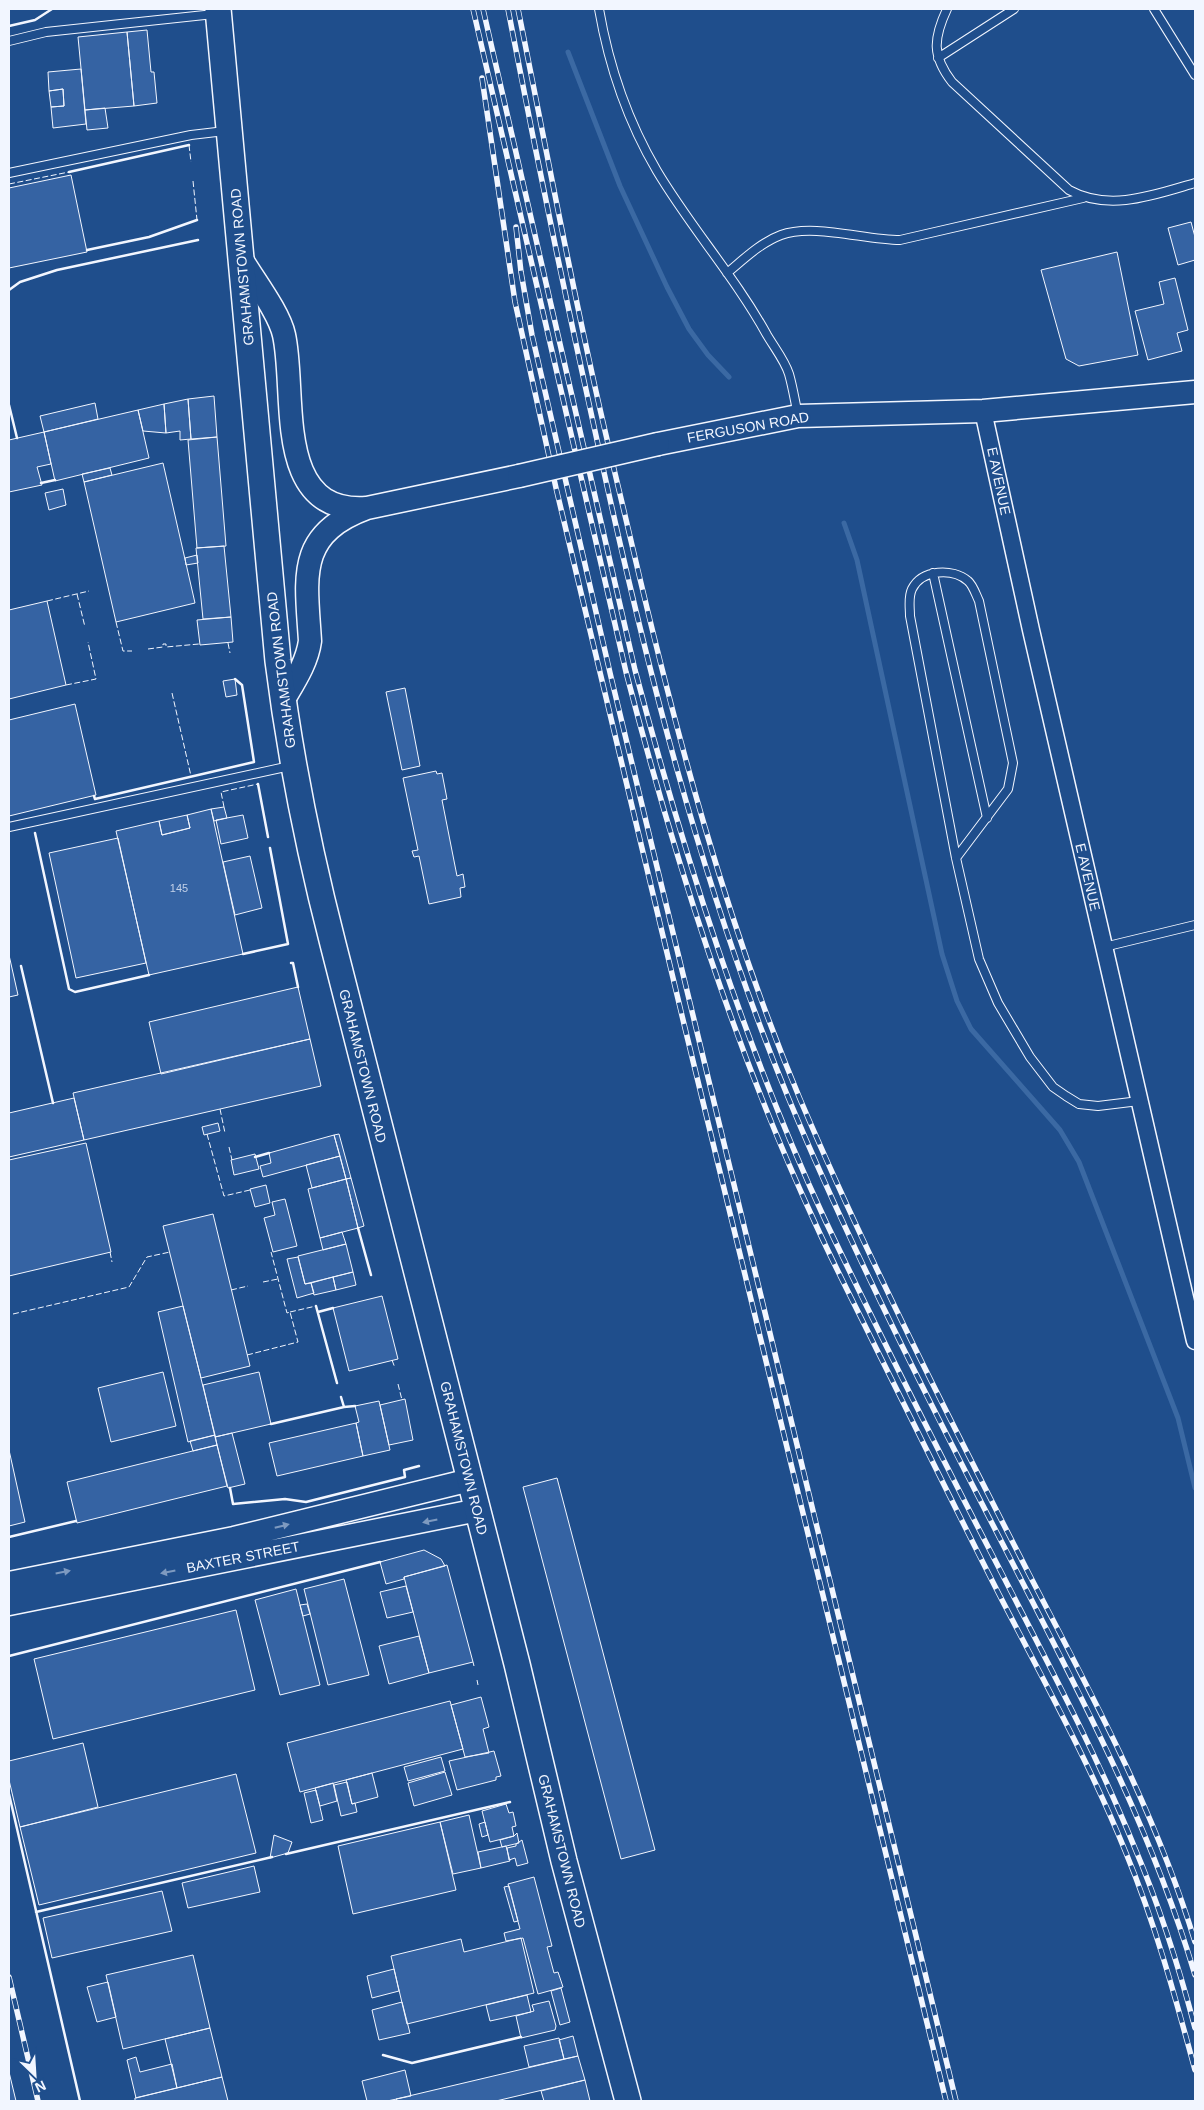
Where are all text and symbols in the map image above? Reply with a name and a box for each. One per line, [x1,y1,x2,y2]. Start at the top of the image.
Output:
street label: GRAHAMSTOWN ROAD [227,188,257,346]
street label: FERGUSON ROAD [686,408,810,446]
street label: E AVENUE [984,446,1014,516]
street label: GRAHAMSTOWN ROAD [263,591,299,749]
street label: E AVENUE [1072,842,1104,912]
house number: 145 [170,882,188,894]
street label: GRAHAMSTOWN ROAD [336,988,390,1144]
street label: GRAHAMSTOWN ROAD [437,1380,491,1536]
one-way arrow [423,1517,438,1525]
one-way arrow [274,1522,289,1530]
street label: BAXTER STREET [185,1538,301,1576]
one-way arrow [56,1568,71,1576]
one-way arrow [160,1568,175,1576]
street label: GRAHAMSTOWN ROAD [535,1773,589,1929]
north arrow [10,2050,60,2100]
text: N [33,2077,48,2096]

